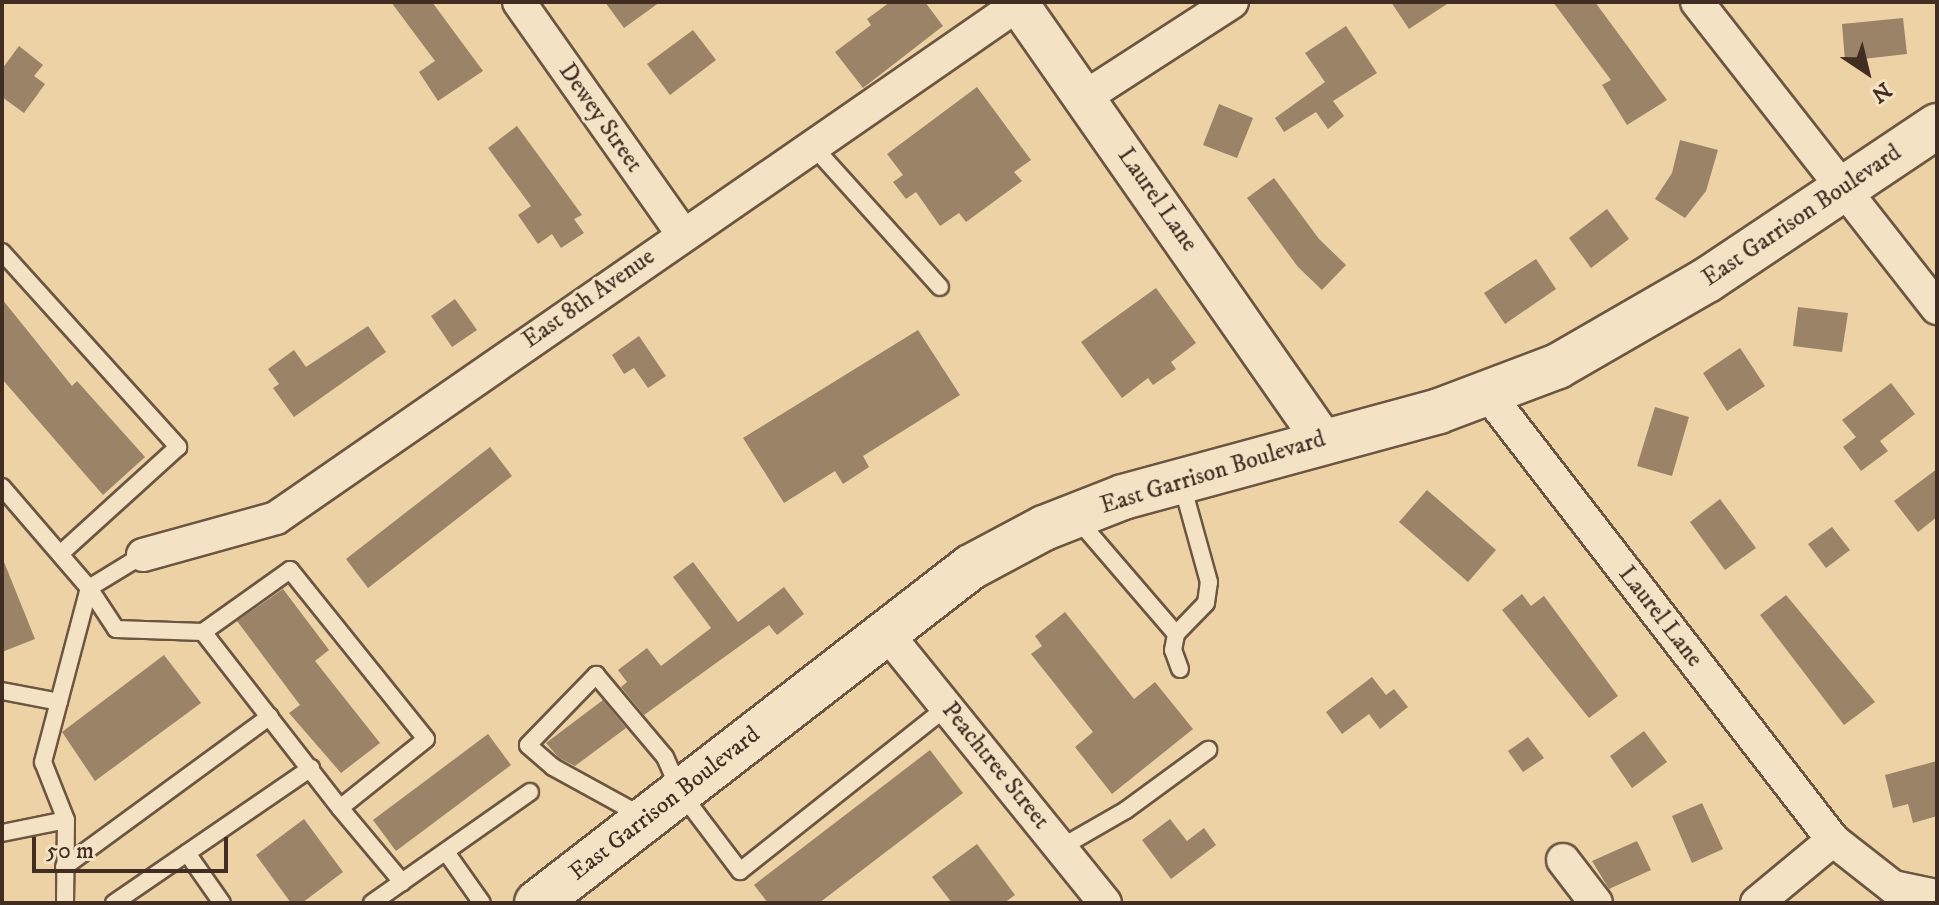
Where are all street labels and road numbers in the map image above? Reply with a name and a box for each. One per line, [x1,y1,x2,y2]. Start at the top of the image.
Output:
street label: Dewey Street [552,58,648,178]
street label: East Garrison Boulevard [1697,139,1907,293]
street label: Laurel Lane [1111,143,1203,257]
street label: East 8th Avenue [517,243,661,355]
street label: East Garrison Boulevard [1097,425,1329,521]
street label: Laurel Lane [1612,561,1708,673]
street label: Peachtree Street [935,697,1055,835]
street label: East Garrison Boulevard [564,721,766,887]

